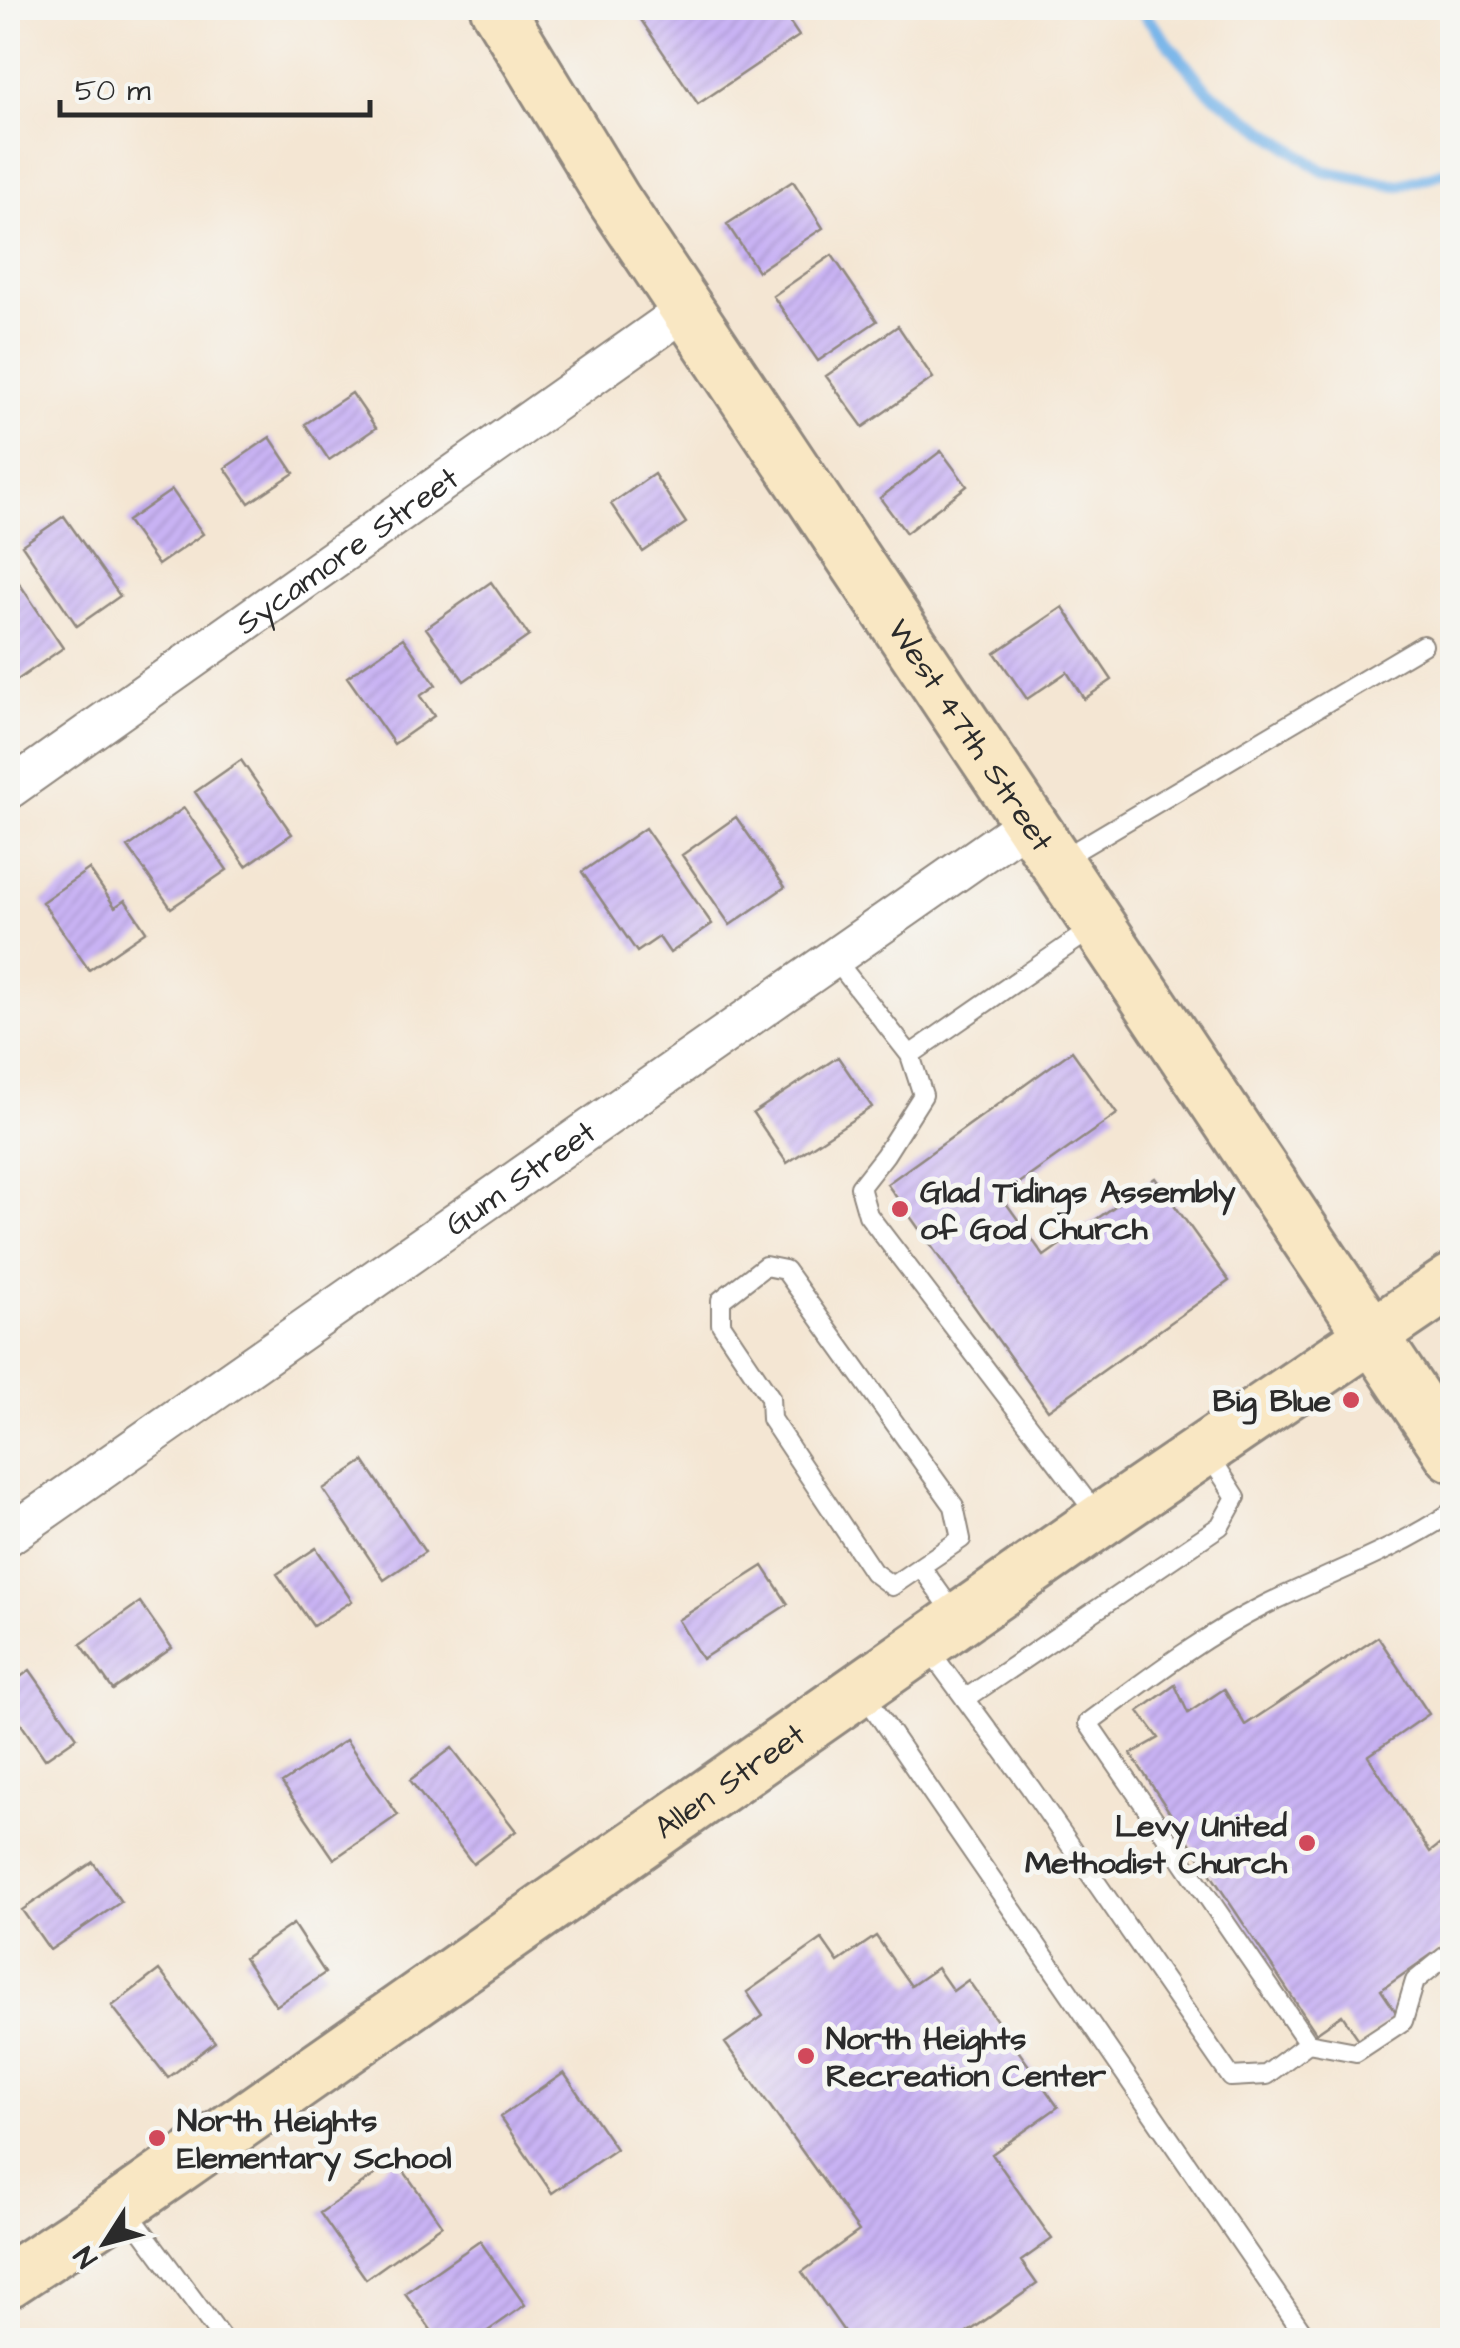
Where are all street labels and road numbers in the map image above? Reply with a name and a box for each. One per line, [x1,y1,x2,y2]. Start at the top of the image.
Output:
street label: Sycamore Street [227,457,468,646]
street label: West 47th Street [876,611,1064,861]
street label: Gum Street [436,1110,605,1247]
street label: Allen Street [645,1713,815,1850]

